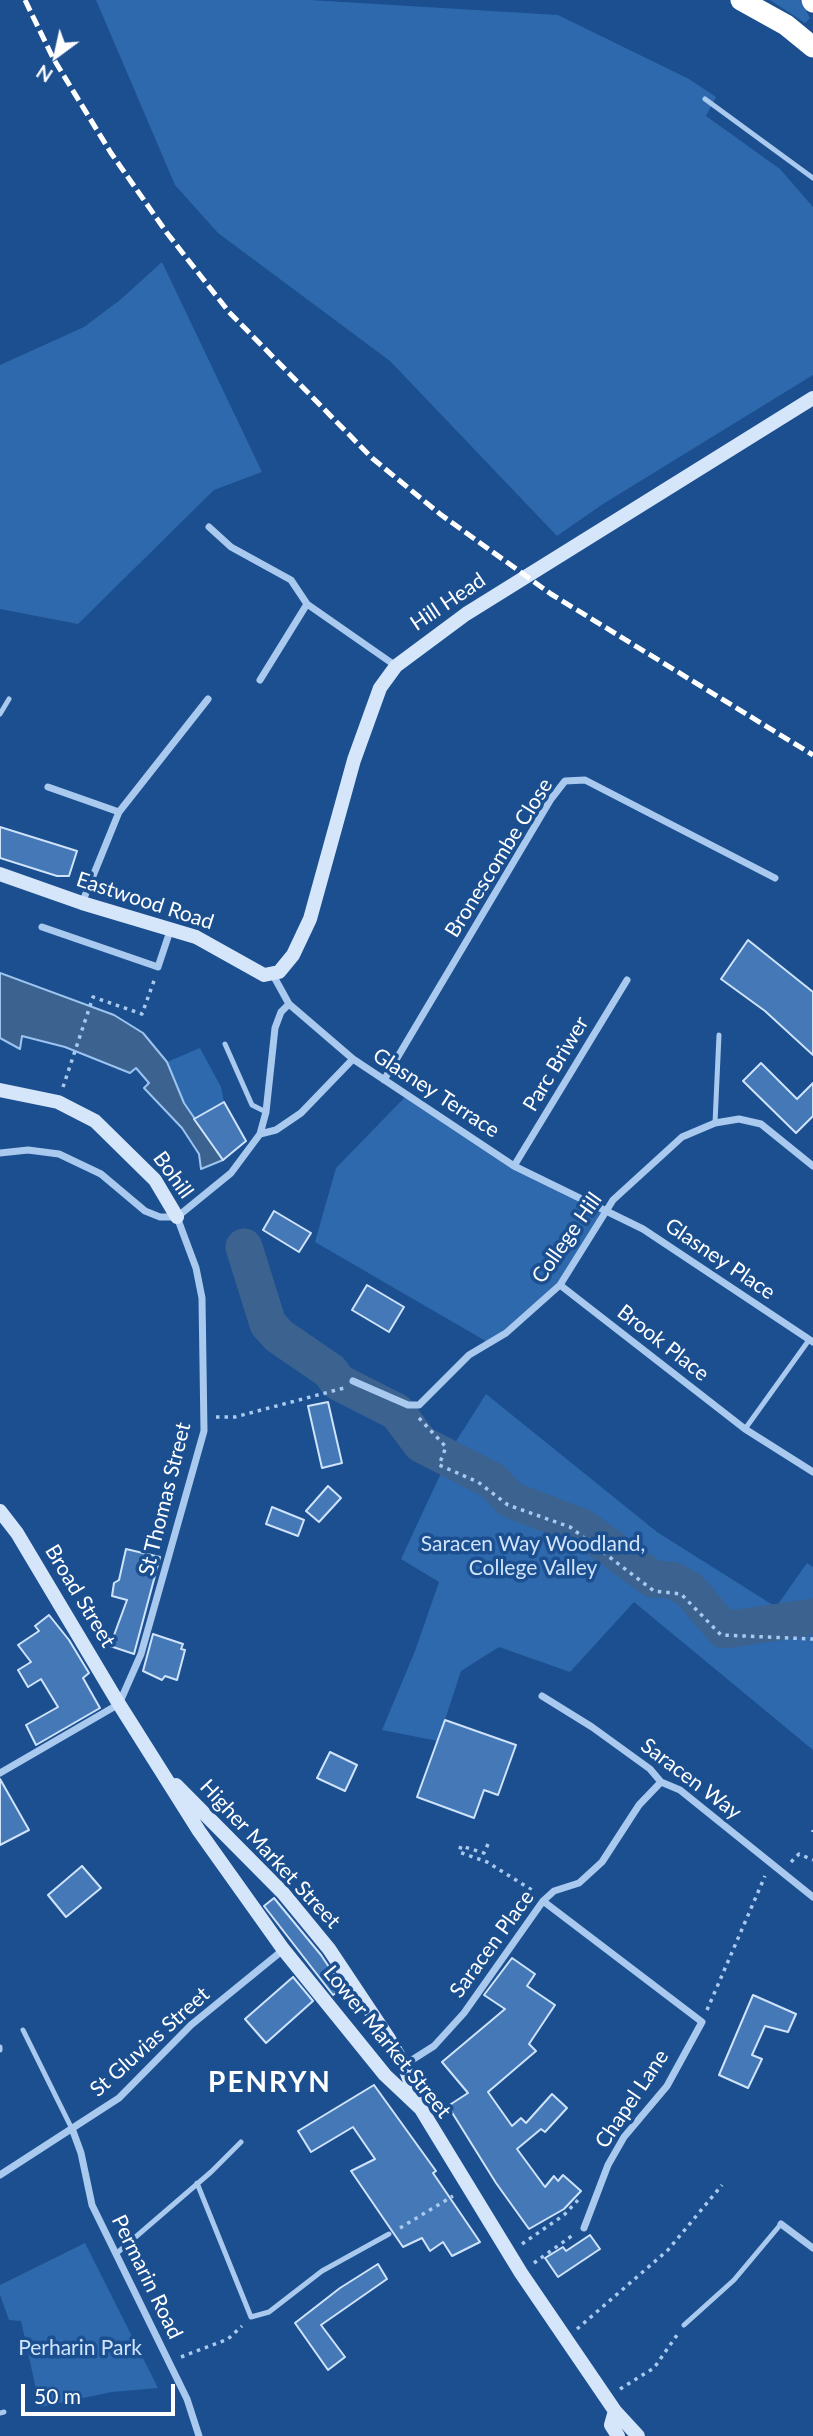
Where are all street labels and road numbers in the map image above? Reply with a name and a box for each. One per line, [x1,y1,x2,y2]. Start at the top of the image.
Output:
street label: Hill Head [406,568,490,636]
street label: Bronescombe Close [440,774,558,942]
street label: Eastwood Road [73,867,217,935]
street label: Parc Briwer [518,1012,594,1116]
street label: Glasney Terrace [368,1043,504,1143]
street label: Bohill [148,1147,198,1203]
street label: College Hill [527,1188,607,1288]
street label: Glasney Place [660,1213,780,1305]
street label: Brook Place [612,1299,714,1387]
street label: St Thomas Street [134,1420,196,1578]
street label: Broad Street [39,1540,121,1652]
street label: Saracen Way [636,1733,746,1825]
street label: Higher Market Street [195,1774,345,1934]
street label: Saracen Place [445,1885,539,2003]
street label: Lower Market Street [318,1961,456,2123]
street label: St Gluvias Street [85,1982,215,2102]
street label: Chapel Lane [590,2045,674,2153]
street label: Permarin Road [106,2211,188,2343]

